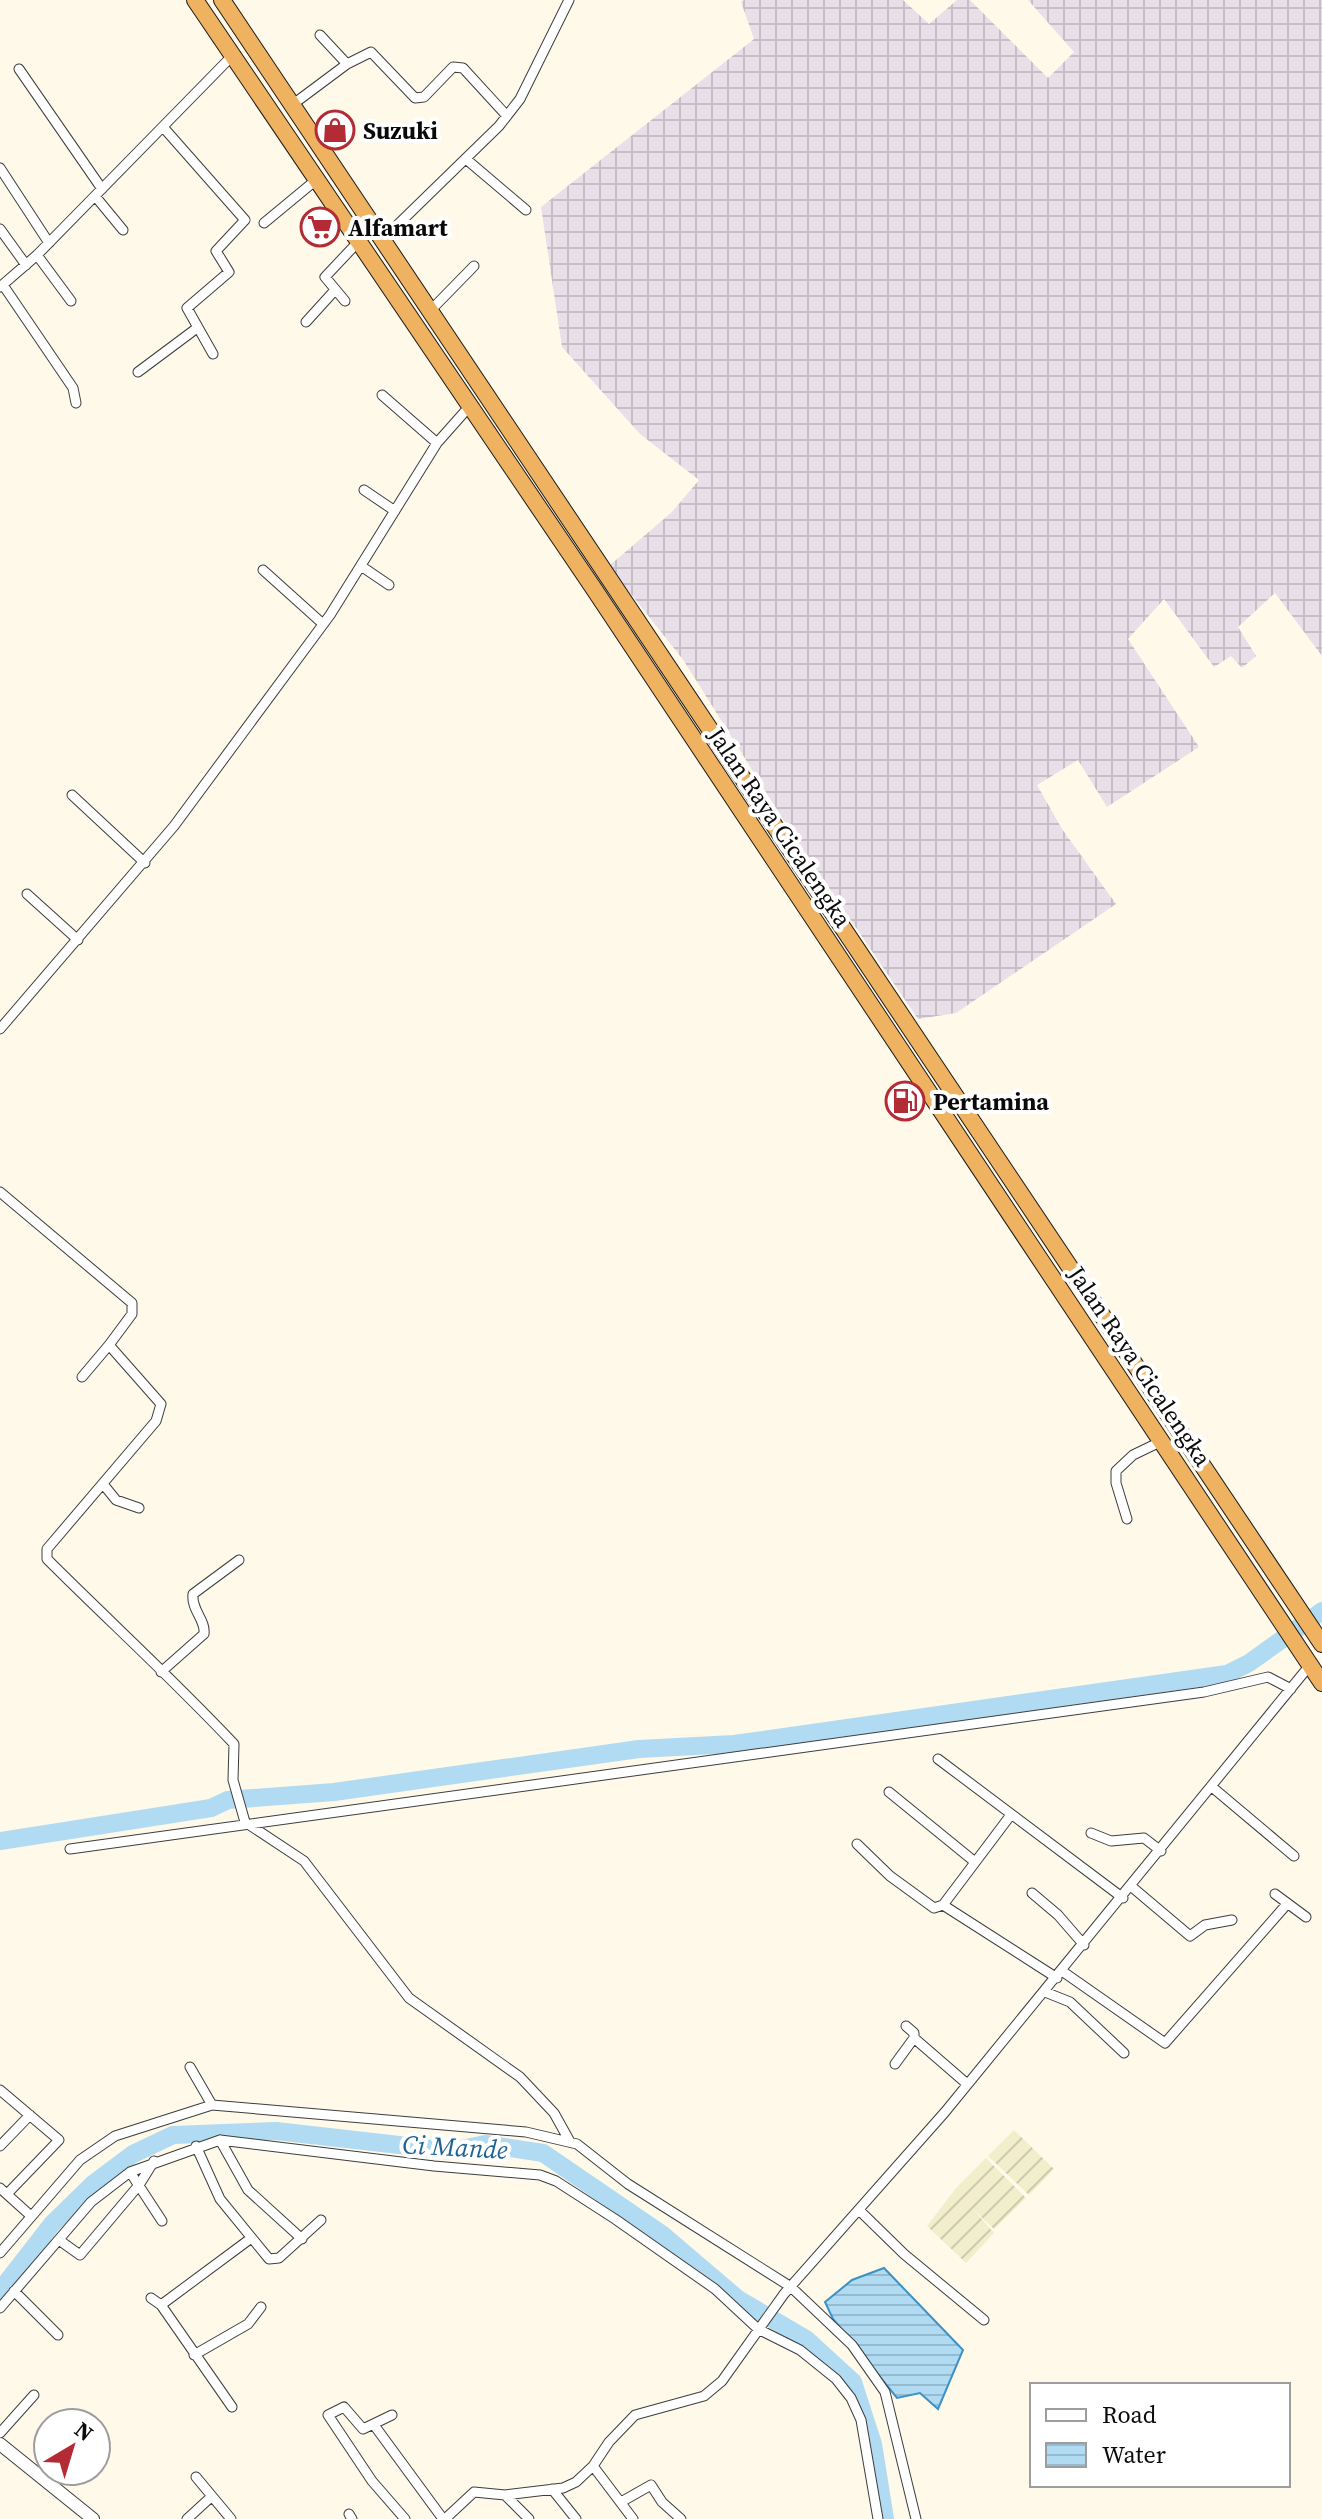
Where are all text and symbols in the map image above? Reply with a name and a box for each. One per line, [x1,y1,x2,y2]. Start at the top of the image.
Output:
shop icon: Suzuki [314,109,356,151]
place label: Suzuki [363,114,438,147]
supermarket icon: Alfamart [299,206,341,248]
place label: Alfamart [348,211,448,244]
street label: Jalan Raya Cicalengka [700,720,860,934]
fuel station icon: Pertamina [884,1080,926,1122]
place label: Pertamina [933,1085,1049,1118]
street label: Jalan Raya Cicalengka [1060,1259,1220,1473]
water label: Ci Mande [401,2126,509,2168]
legend [1030,2383,1290,2487]
text: Road [1102,2398,1157,2431]
north arrow [32,2407,112,2487]
text: N [69,2414,100,2448]
text: Water [1102,2438,1166,2471]

